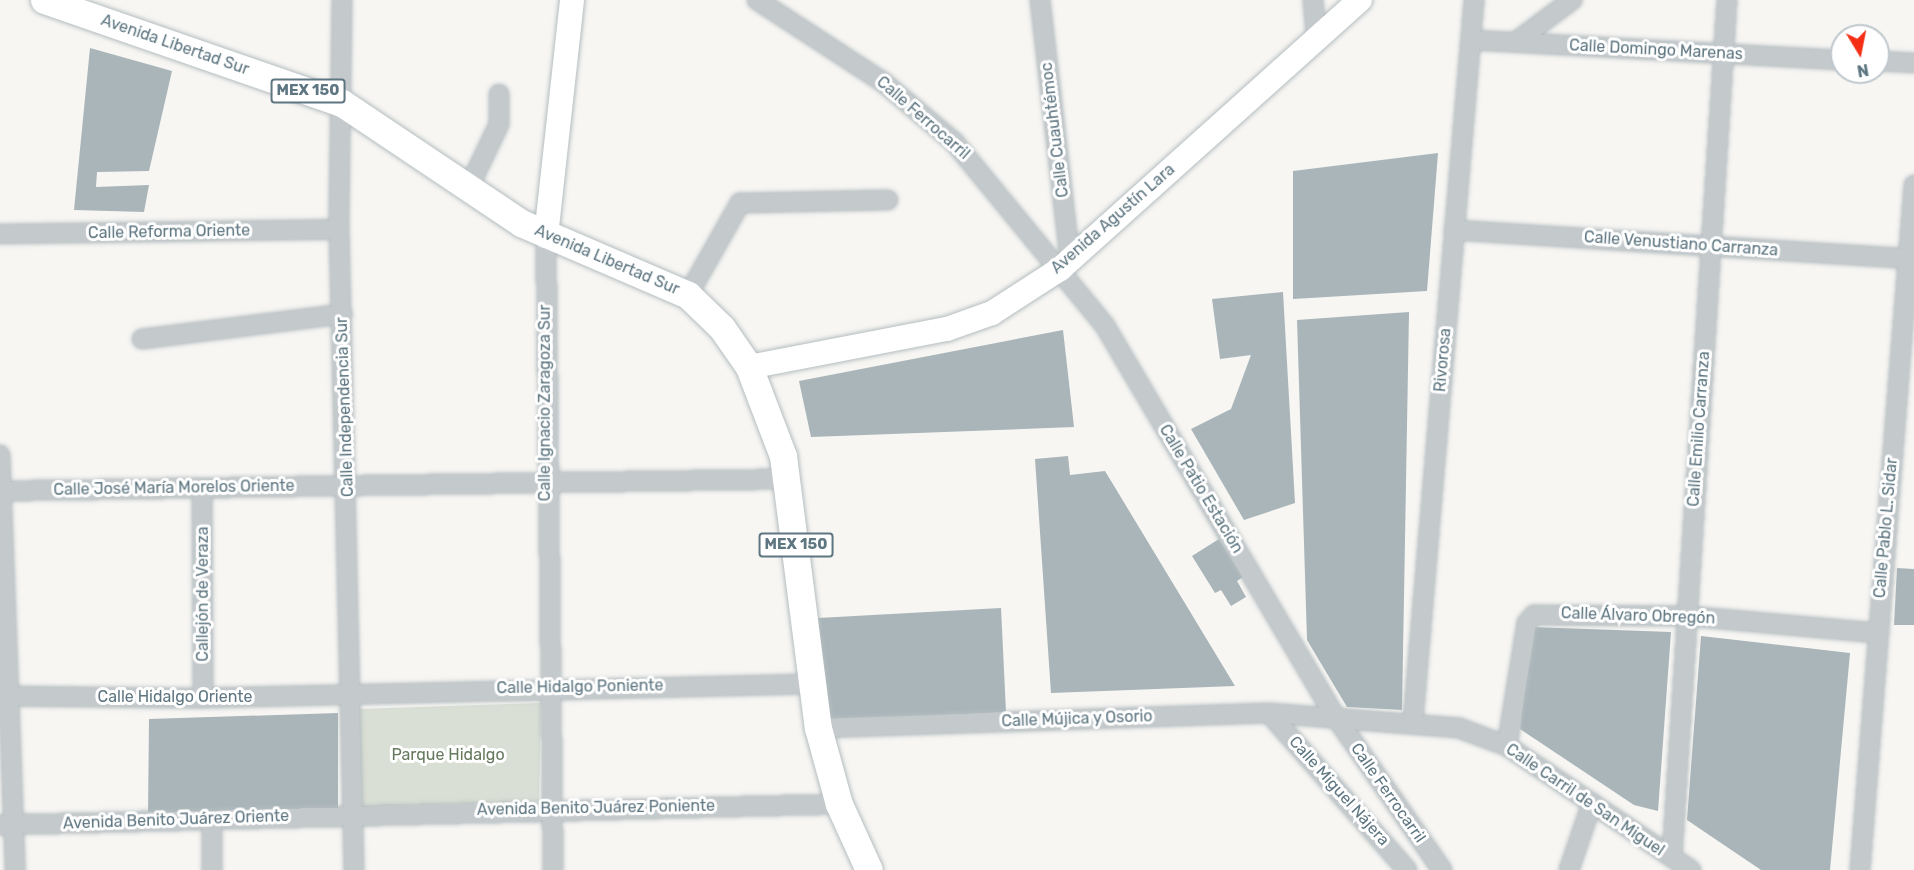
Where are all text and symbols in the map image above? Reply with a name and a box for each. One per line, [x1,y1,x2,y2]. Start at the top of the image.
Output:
street label: Avenida Libertad Sur [98,11,252,79]
north arrow [1830,24,1890,84]
street label: Calle Domingo Marenas [1569,36,1743,64]
text: N [1856,60,1870,81]
street label: Calle Cuauhtémoc [1037,61,1073,199]
street label: Calle Ferrocarril [873,72,973,164]
road number: MEX 150 [270,79,346,103]
street label: Avenida Agustín Lara [1047,160,1179,278]
street label: Calle Reforma Oriente [88,221,250,243]
street label: Avenida Libertad Sur [532,221,682,299]
street label: Calle Venustiano Carranza [1583,228,1779,260]
street label: Calle Ignacio Zaragoza Sur [535,305,555,501]
street label: Calle Independencia Sur [332,317,358,497]
street label: Rivorosa [1431,327,1455,393]
street label: Calle Emilio Carranza [1684,351,1714,507]
street label: Calle Patio Estación [1155,421,1247,557]
street label: Calle Pablo L. Sidar [1870,457,1902,599]
street label: Calle José María Morelos Oriente [53,476,295,500]
street label: Callejón de Veraza [193,526,213,662]
road number: MEX 150 [758,533,834,557]
street label: Calle Álvaro Obregón [1560,604,1716,628]
street label: Calle Hidalgo Poniente [496,676,664,698]
street label: Calle Hidalgo Oriente [98,687,252,707]
street label: Calle Mújica y Osorio [1001,707,1153,731]
street label: Calle Miguel Nájera [1285,732,1393,850]
street label: Calle Ferrocarril [1347,740,1429,846]
street label: Calle Carril de San Miguel [1502,740,1668,860]
park label: Parque Hidalgo [391,745,505,765]
street label: Avenida Benito Juárez Poniente [477,796,715,820]
street label: Avenida Benito Juárez Oriente [63,806,289,834]

